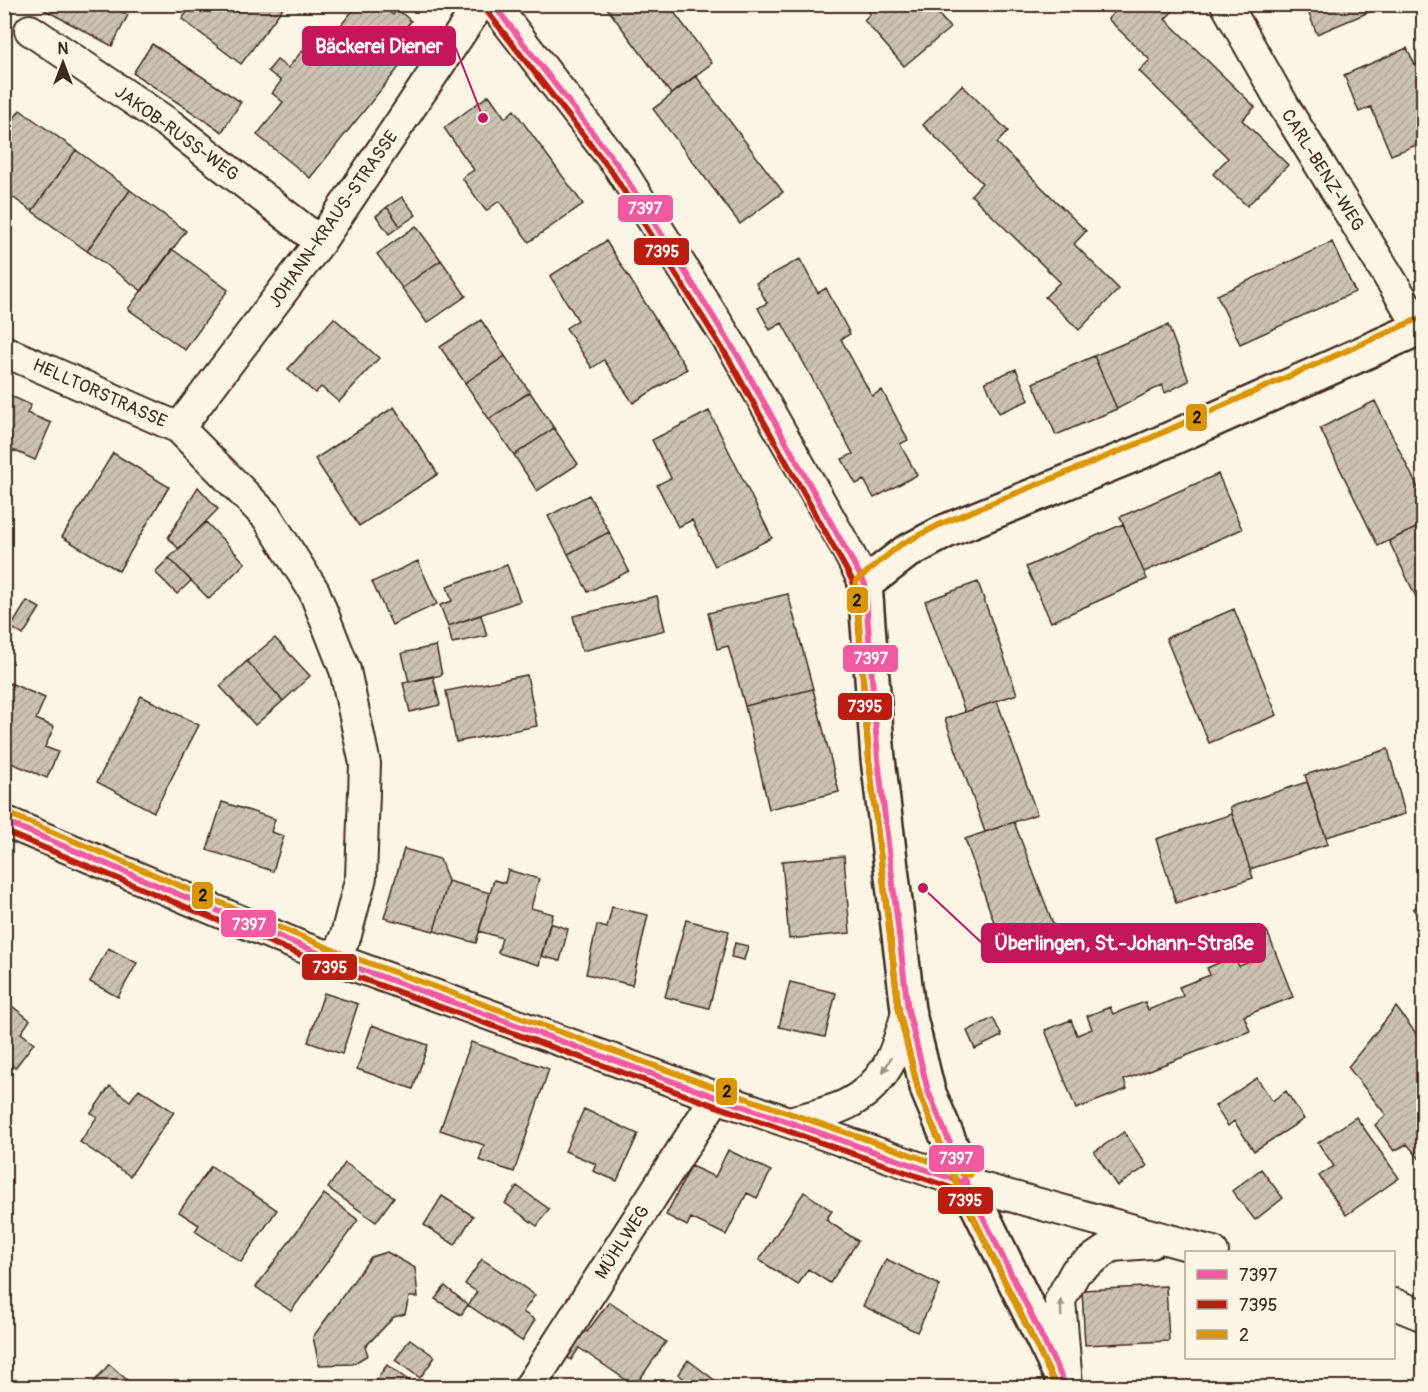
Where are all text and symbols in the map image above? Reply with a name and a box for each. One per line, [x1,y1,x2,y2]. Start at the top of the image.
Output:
callout: Bäckerei Diener [303,27,455,65]
north arrow [33,33,93,93]
text: Bäckerei Diener [315,34,444,59]
text: N [58,39,69,59]
street label: JAKOB-RUSS-WEG [110,81,243,186]
street label: CARL-BENZ-WEG [1276,105,1369,236]
street label: JOHANN-KRAUS-STRASSE [263,126,403,312]
line badge: 7397 [617,194,674,223]
text: 7397 [628,199,663,219]
line badge: 7395 [633,237,690,266]
text: 7395 [645,242,679,262]
street label: HELLTORSTRASSE [29,354,170,433]
line badge: 2 [1185,403,1208,432]
text: 2 [1193,408,1202,428]
line badge: 2 [846,586,869,614]
text: 2 [853,591,862,611]
line badge: 7397 [842,644,899,673]
text: 7397 [854,649,889,669]
line badge: 7395 [837,692,893,721]
text: 7395 [848,697,882,717]
line badge: 2 [191,881,214,910]
text: 2 [199,886,208,906]
line badge: 7397 [220,909,277,938]
text: 7397 [232,915,267,935]
callout: Überlingen, St.-Johann-Straße [982,924,1265,962]
text: Überlingen, St.-Johann-Straße [994,931,1255,956]
line badge: 7395 [301,953,358,981]
text: 7395 [313,958,347,978]
one-way arrow [882,1056,892,1073]
line badge: 2 [715,1077,738,1106]
text: 2 [723,1082,732,1102]
line badge: 7397 [928,1144,985,1173]
text: 7397 [939,1149,974,1169]
line badge: 7395 [937,1186,994,1215]
text: 7395 [948,1191,982,1211]
street label: MÜHLWEG [590,1201,655,1284]
legend [1185,1251,1395,1359]
text: 7397 [1239,1264,1278,1287]
text: 7395 [1239,1294,1278,1317]
one-way arrow [1056,1299,1066,1318]
text: 2 [1239,1324,1249,1347]

